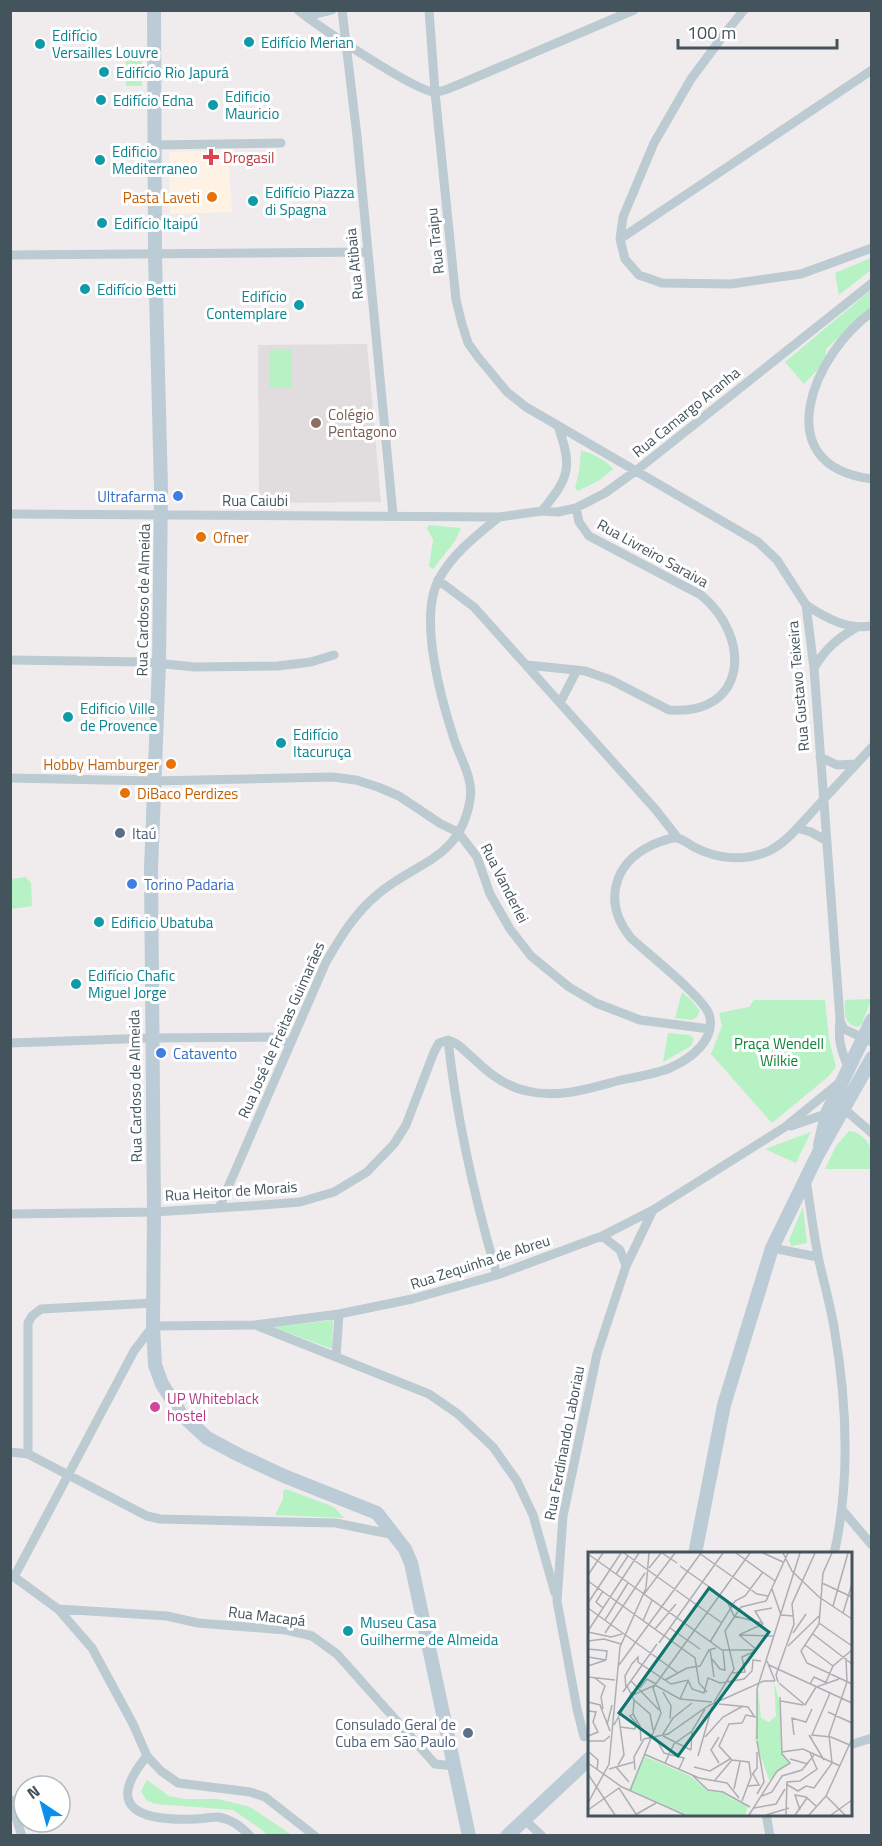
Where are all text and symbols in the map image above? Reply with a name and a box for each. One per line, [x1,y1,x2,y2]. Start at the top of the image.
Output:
scale bar [678,12,837,50]
text: 100 m [687,19,736,46]
place label: Edifício Versailles Louvre [52,24,158,64]
place label: Edifício Merian [261,31,354,54]
marker: Edifício Merian [242,35,256,49]
marker: Edifício Versailles Louvre [33,37,47,51]
place label: Edifício Rio Japurá [116,61,229,84]
marker: Edifício Rio Japurá [97,65,111,79]
place label: Edificio Mauricio [225,85,279,125]
place label: Edifício Edna [113,89,194,112]
marker: Edifício Edna [94,93,108,107]
marker: Edificio Mauricio [206,98,220,112]
place label: Edificio Mediterraneo [112,140,198,180]
place label: Drogasil [223,146,275,169]
marker: Drogasil [204,150,218,164]
marker: Edificio Mediterraneo [93,153,107,167]
place label: Edifício Piazza di Spagna [265,181,355,221]
place label: Pasta Laveti [123,186,200,209]
marker: Pasta Laveti [205,190,219,204]
marker: Edifício Piazza di Spagna [246,194,260,208]
street label: Rua Traipu [420,207,450,275]
place label: Edifício Itaipú [114,212,198,235]
marker: Edifício Itaipú [95,216,109,230]
street label: Rua Atibaia [339,227,369,301]
place label: Edifício Betti [97,278,176,301]
marker: Edifício Betti [78,282,92,296]
place label: Edifício Contemplare [206,285,287,325]
marker: Edifício Contemplare [292,298,306,312]
street label: Rua Camargo Aranha [627,361,745,463]
place label: Colégio Pentagono [328,403,397,443]
marker: Colégio Pentagono [309,416,323,430]
place label: Ultrafarma [97,485,166,508]
marker: Ultrafarma [171,489,185,503]
street label: Rua Caiubi [222,489,288,512]
street label: Rua Livreiro Saraiva [593,513,713,593]
street label: Rua Cardoso de Almeida [130,523,156,677]
place label: Ofner [213,526,249,549]
marker: Ofner [194,530,208,544]
street label: Rua Gustavo Teixeira [781,619,815,752]
place label: Edificio Ville de Provence [80,697,157,737]
marker: Edificio Ville de Provence [61,710,75,724]
place label: Edifício Itacuruça [293,723,352,763]
marker: Edifício Itacuruça [274,736,288,750]
place label: Hobby Hamburger [43,753,159,776]
marker: Hobby Hamburger [164,757,178,771]
place label: DiBaco Perdizes [137,782,238,805]
marker: DiBaco Perdizes [118,786,132,800]
place label: Itaú [132,822,156,845]
marker: Itaú [113,826,127,840]
street label: Rua Vanderlei [475,839,535,927]
place label: Torino Padaria [144,873,234,896]
marker: Torino Padaria [125,877,139,891]
place label: Edificio Ubatuba [111,911,214,934]
marker: Edificio Ubatuba [92,915,106,929]
street label: Rua José de Freitas Guimarães [232,938,330,1122]
place label: Edifício Chafic Miguel Jorge [88,964,175,1004]
marker: Edifício Chafic Miguel Jorge [69,977,83,991]
street label: Rua Cardoso de Almeida [122,1009,148,1163]
park label: Praça Wendell Wilkie [734,1032,824,1072]
place label: Catavento [173,1042,237,1065]
marker: Catavento [154,1046,168,1060]
street label: Rua Heitor de Morais [164,1175,298,1207]
street label: Rua Zequinha de Abreu [407,1229,553,1295]
street label: Rua Ferdinando Laboriau [538,1364,590,1522]
place label: UP Whiteblack hostel [167,1387,259,1427]
marker: UP Whiteblack hostel [148,1400,162,1414]
inset map [588,1552,852,1816]
street label: Rua Macapá [227,1600,307,1632]
place label: Museu Casa Guilherme de Almeida [360,1611,499,1651]
marker: Museu Casa Guilherme de Almeida [341,1624,355,1638]
place label: Consulado Geral de Cuba em São Paulo [335,1713,456,1753]
marker: Consulado Geral de Cuba em São Paulo [461,1726,475,1740]
north arrow [12,1774,72,1834]
text: N [22,1779,45,1805]

